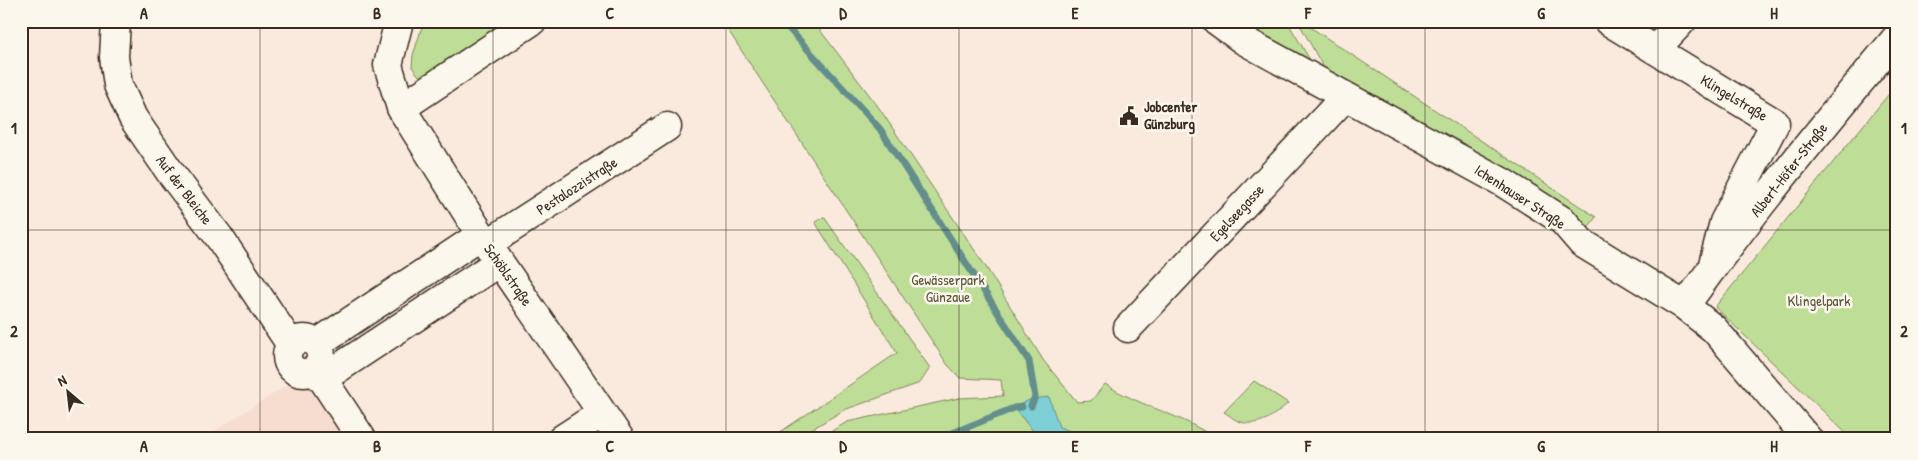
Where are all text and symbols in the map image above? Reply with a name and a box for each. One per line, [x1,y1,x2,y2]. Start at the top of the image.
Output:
text: A [140,2,148,24]
text: B [373,2,381,24]
text: C [606,2,615,24]
text: D [839,2,847,24]
text: E [1071,2,1079,24]
text: F [1304,2,1312,24]
text: G [1537,2,1545,24]
text: H [1770,2,1778,24]
street label: Klingelstraße [1697,69,1772,126]
place label: Jobcenter Günzburg [1144,96,1197,135]
public building icon: Jobcenter Günzburg [1118,105,1140,127]
text: 1 [11,117,17,139]
text: 1 [1901,117,1907,139]
street label: Albert-Höfer-Straße [1745,118,1832,221]
street label: Auf der Bleiche [151,151,218,229]
street label: Pestalozzistraße [532,152,621,220]
street label: Ichenhauser Straße [1470,159,1570,234]
street label: Egelseegasse [1205,179,1269,246]
street label: Schöblstraße [479,239,538,310]
park label: Gewässerpark Günzaue [911,269,985,307]
park label: Klingelpark [1788,290,1850,311]
text: 2 [10,320,18,342]
text: 2 [1900,320,1908,342]
north arrow [42,368,92,418]
text: N [54,370,70,390]
text: A [140,435,148,457]
text: B [373,435,381,457]
text: C [606,435,615,457]
text: D [839,435,847,457]
text: E [1071,435,1079,457]
text: F [1304,435,1312,457]
text: G [1537,435,1545,457]
text: H [1770,435,1778,457]

